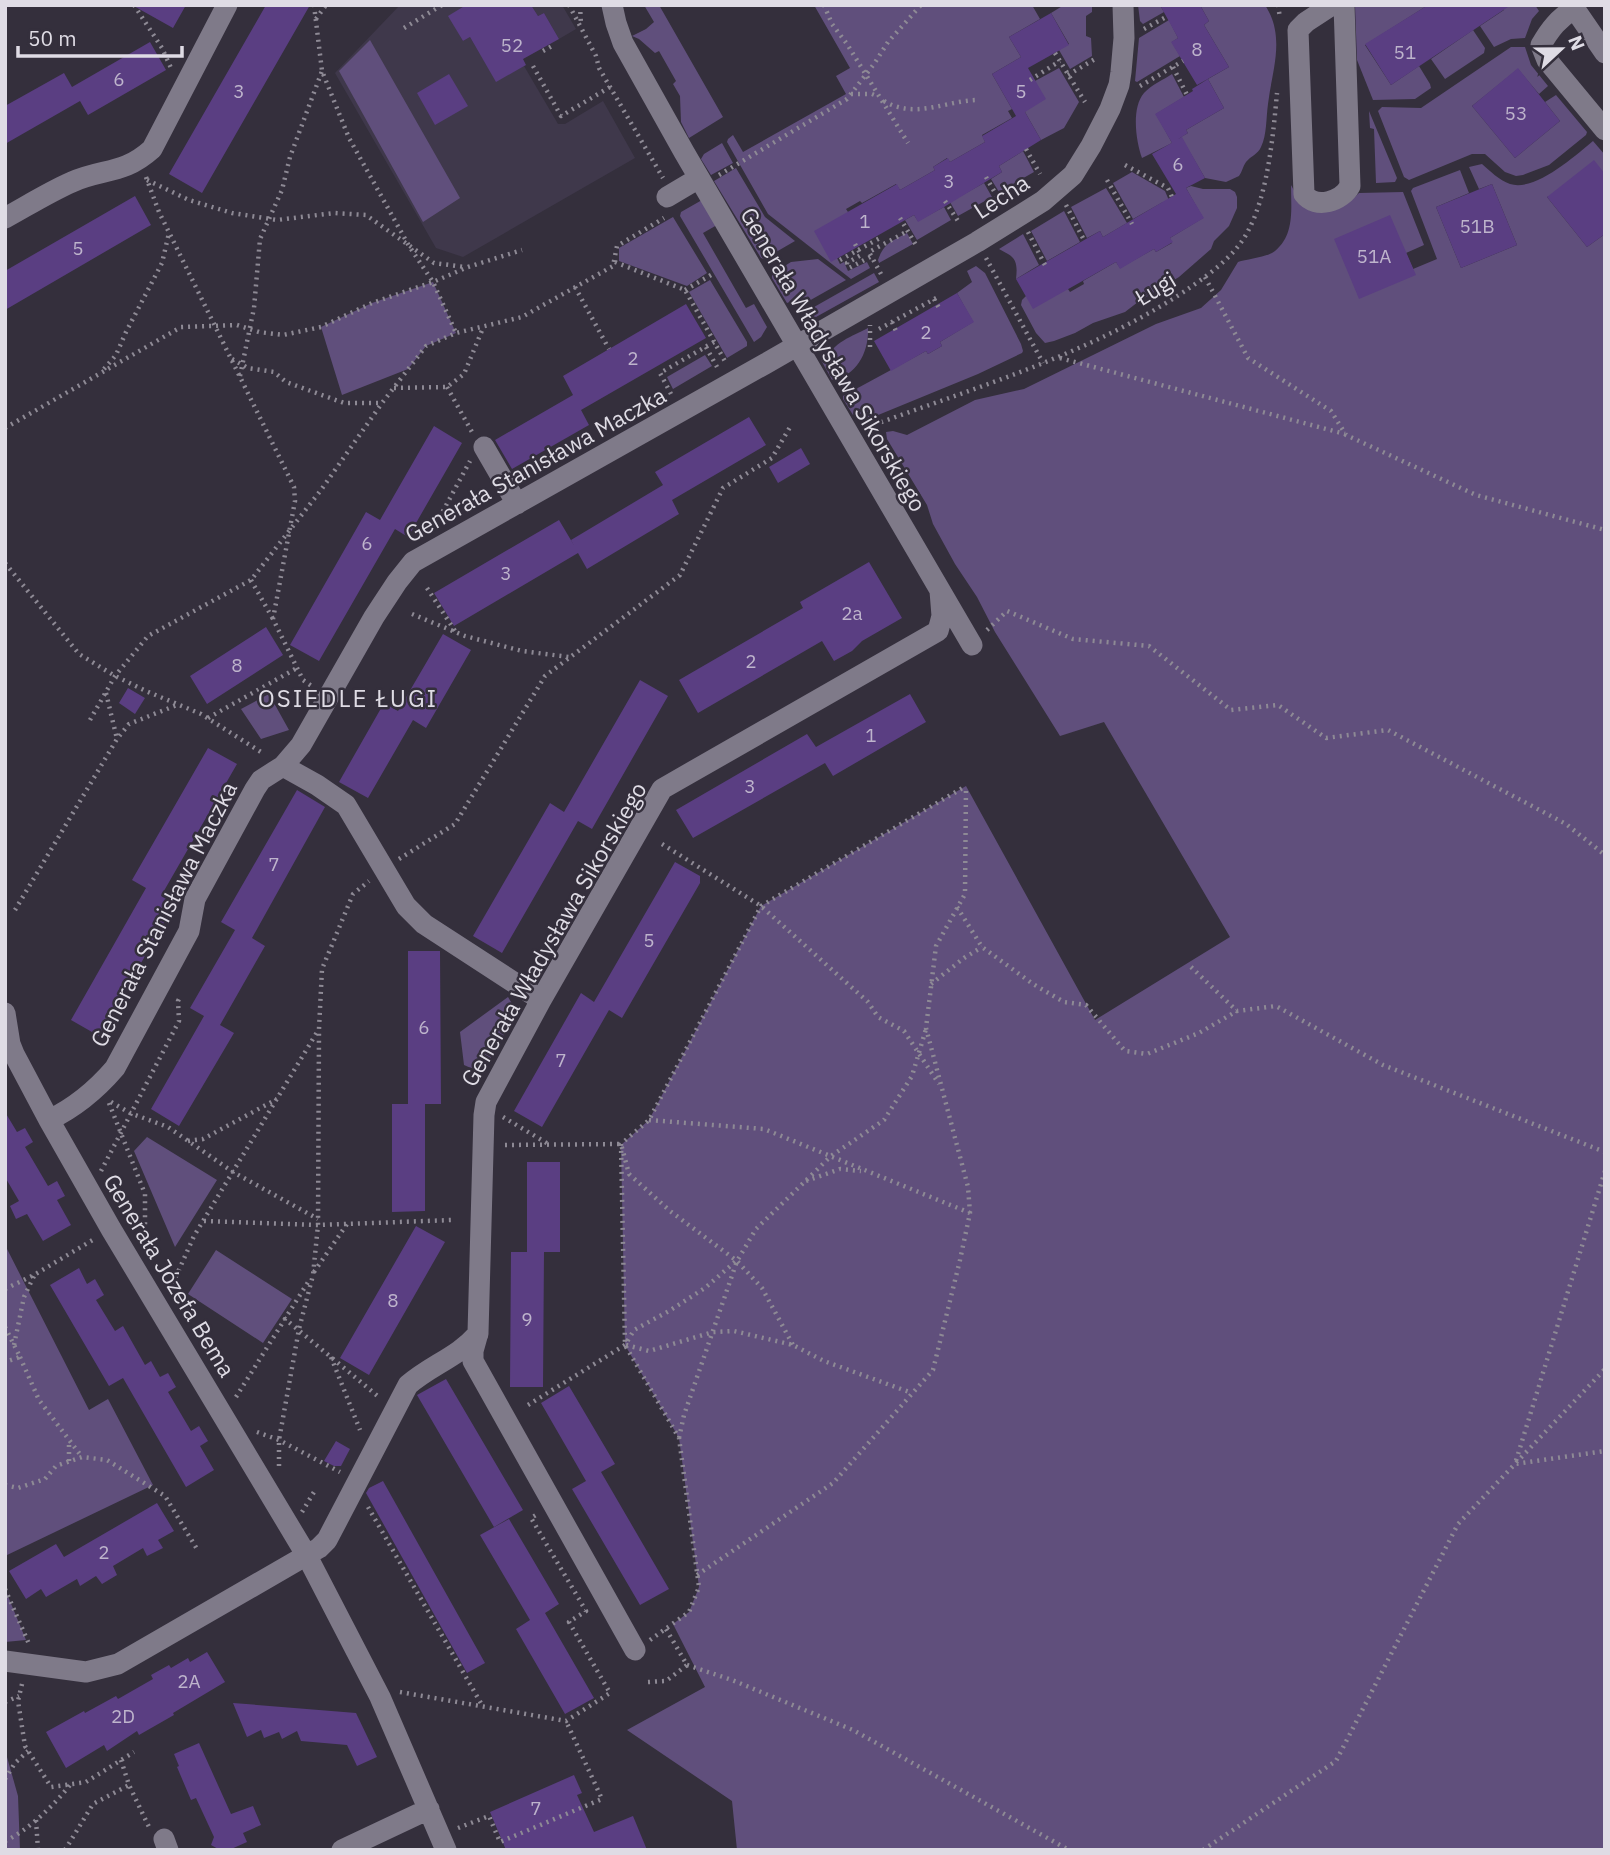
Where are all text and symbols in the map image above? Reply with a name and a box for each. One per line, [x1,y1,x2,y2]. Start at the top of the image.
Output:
scale bar [18,14,182,58]
north arrow [1526,14,1596,84]
text: 50 m [28,24,77,52]
text: N [1563,32,1590,54]
house number: 52 [501,33,523,57]
house number: 8 [1191,37,1203,61]
house number: 51 [1394,40,1416,64]
house number: 6 [113,67,125,91]
house number: 3 [233,79,245,103]
house number: 5 [1015,79,1027,103]
house number: 53 [1505,101,1527,125]
house number: 6 [1172,152,1184,176]
street label: Lecha [967,167,1035,225]
house number: 3 [943,169,955,193]
street label: Generała Władysława Sikorskiego [734,201,934,517]
house number: 1 [859,209,871,233]
house number: 51B [1459,214,1495,238]
house number: 5 [72,236,84,260]
house number: 51A [1357,244,1391,268]
street label: Ługi [1128,264,1181,312]
house number: 2 [920,320,932,344]
house number: 2 [627,346,639,370]
street label: Generała Stanisława Maczka [399,380,671,548]
house number: 6 [361,531,373,555]
house number: 3 [500,561,512,585]
house number: 2a [841,601,863,625]
house number: 2 [745,649,757,673]
house number: 8 [231,653,243,677]
district label: OSIEDLE ŁUGI [258,682,438,714]
house number: 1 [865,723,877,747]
house number: 3 [744,774,756,798]
street label: Generała Stanisława Maczka [83,776,243,1052]
street label: Generała Władysława Sikorskiego [453,776,653,1092]
house number: 7 [268,852,280,876]
house number: 5 [643,928,655,952]
house number: 6 [418,1015,430,1039]
house number: 7 [555,1048,567,1072]
street label: Generała Józefa Bema [97,1168,243,1382]
house number: 8 [387,1288,399,1312]
house number: 9 [521,1307,533,1331]
house number: 2 [98,1540,110,1564]
house number: 2A [177,1669,201,1693]
house number: 2D [111,1704,135,1728]
house number: 7 [530,1796,542,1820]

